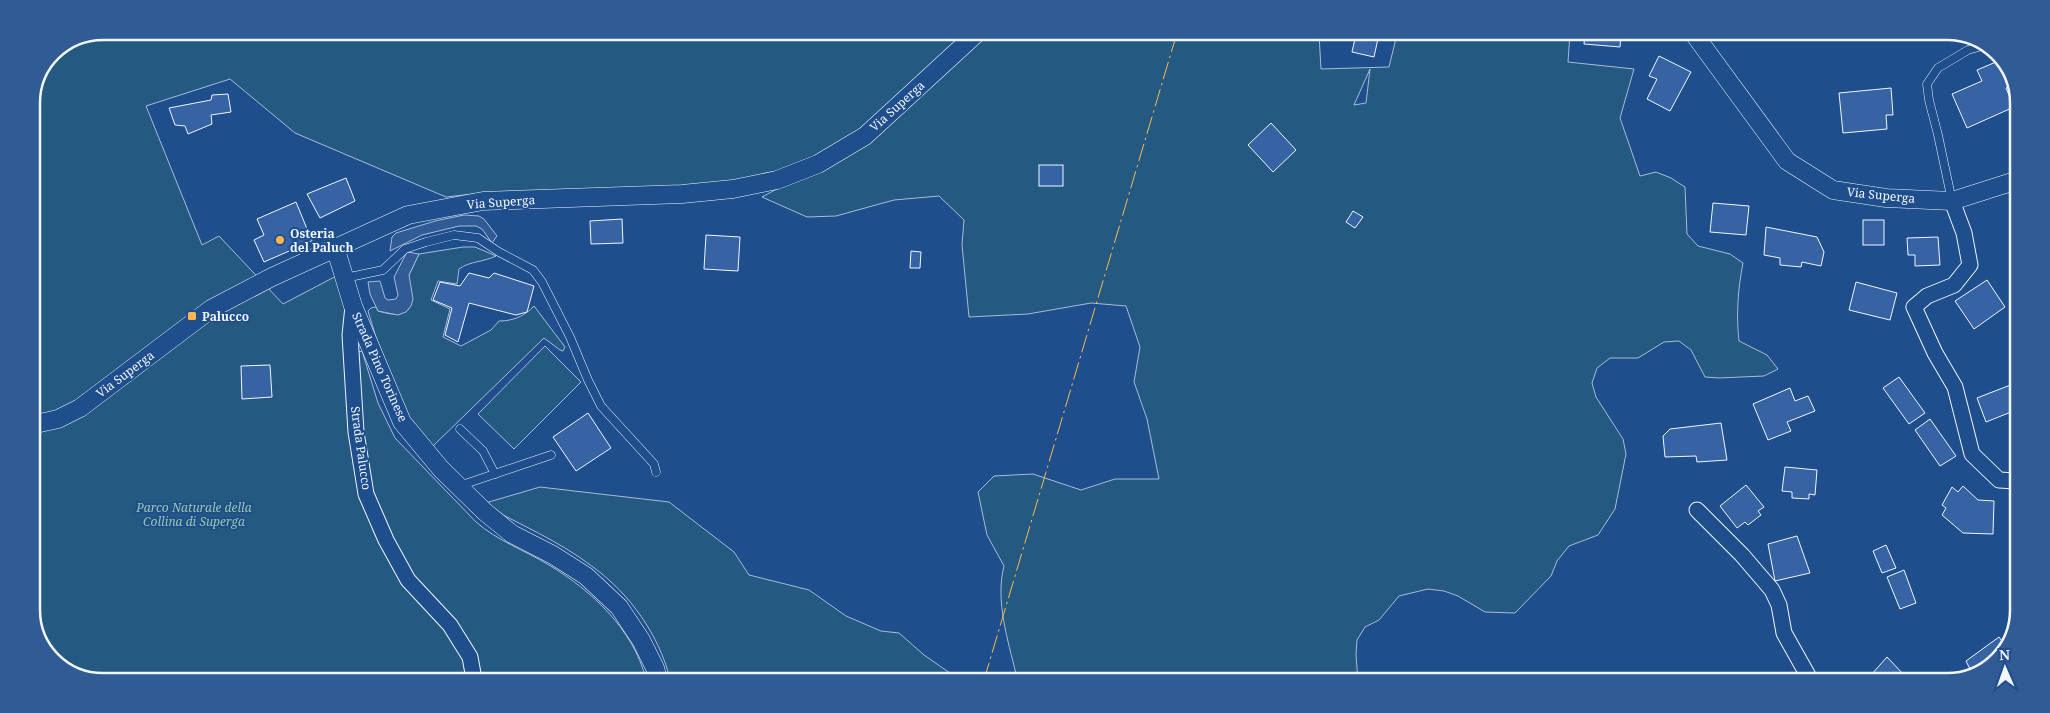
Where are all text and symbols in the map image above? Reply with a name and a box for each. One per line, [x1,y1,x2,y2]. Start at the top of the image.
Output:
street label: Via Superga [866,77,928,135]
street label: Via Superga [1846,183,1916,207]
street label: Via Superga [466,191,536,213]
place label: Osteria del Paluch [290,225,353,256]
marker: Osteria del Paluch [274,234,286,246]
place label: Palucco [202,308,249,325]
marker: Palucco [186,310,198,322]
street label: Strada Pino Torinese [348,310,412,424]
street label: Via Superga [92,346,158,401]
street label: Strada Palucco [347,405,375,491]
park label: Parco Naturale della Collina di Superga [135,499,252,530]
north arrow [1980,643,2030,693]
text: N [1999,645,2010,664]

